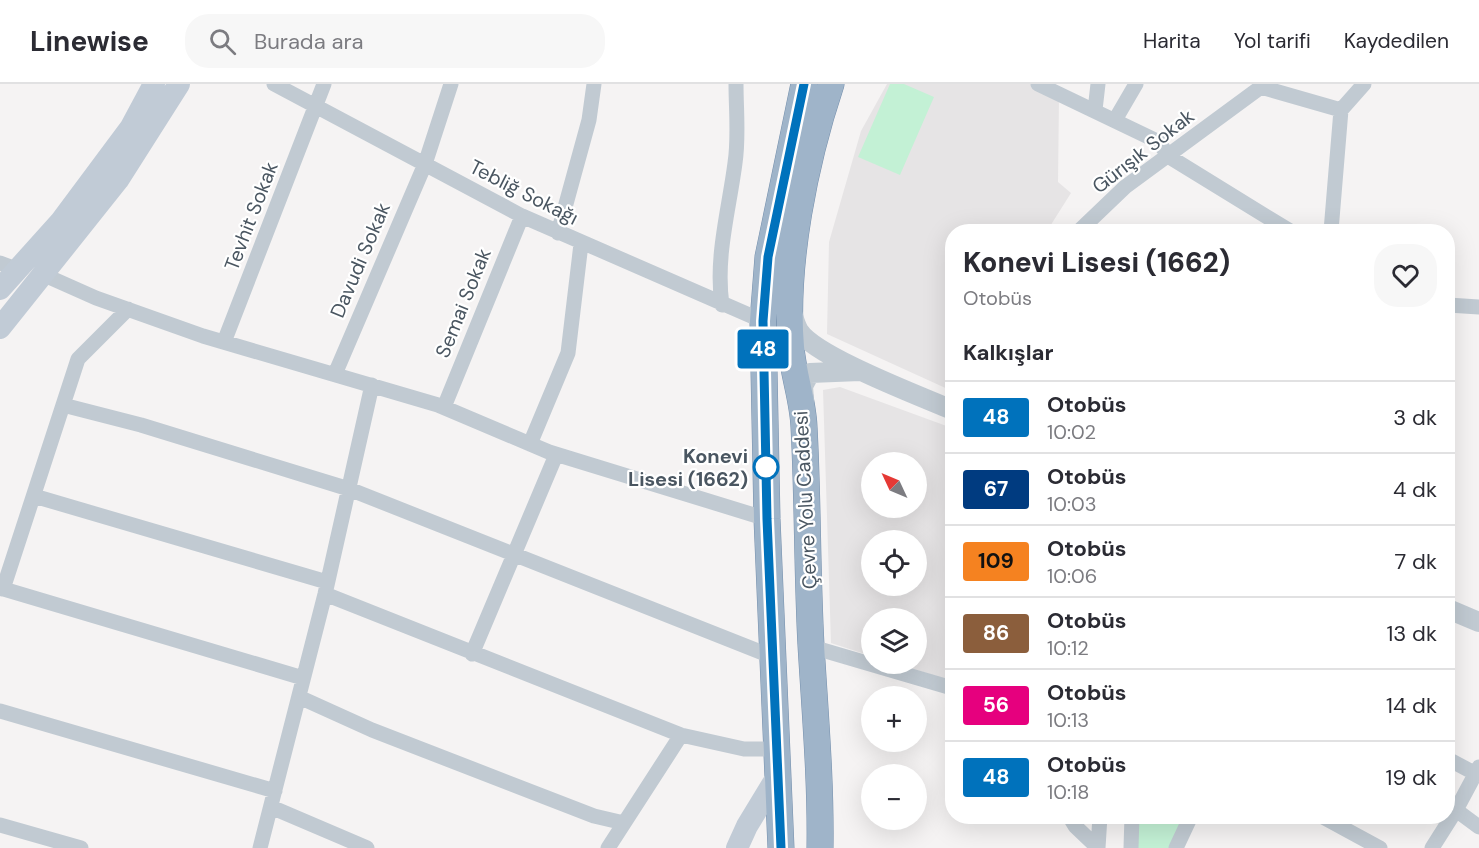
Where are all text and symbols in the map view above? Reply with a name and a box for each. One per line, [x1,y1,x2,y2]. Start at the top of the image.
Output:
search box [185,14,605,68]
text: Linewise [30,23,149,60]
icon: search [206,25,239,58]
text: Burada ara [254,27,364,56]
text: Harita [1143,27,1201,55]
text: Yol tarifi [1234,27,1311,55]
text: Kaydedilen [1344,27,1449,55]
street label: Gürışık Sokak [1087,103,1199,199]
street label: Tebliğ Sokağı [465,153,583,231]
street label: Tevhit Sokak [218,158,284,274]
street label: Davudi Sokak [324,198,396,322]
street label: Semai Sokak [429,244,497,362]
text: Konevi Lisesi (1662) [963,244,1230,281]
button: heart [1374,244,1437,307]
text: Otobüs [963,285,1032,311]
line badge: 48 [736,330,790,368]
text: 48 [750,335,776,363]
text: Kalkışlar [963,338,1053,367]
text: Otobüs [1047,390,1127,419]
text: 48 [983,403,1009,431]
text: 3 dk [1393,403,1437,432]
street label: Çevre Yolu Caddesi [787,410,823,590]
text: 10:02 [1047,419,1096,445]
place label: Konevi Lisesi (1662) [628,443,748,492]
north arrow [861,452,927,518]
map controls [861,452,927,830]
marker: Konevi Lisesi (1662) [753,454,779,480]
text: Otobüs [1047,462,1127,491]
text: 67 [984,475,1008,503]
text: 4 dk [1393,475,1437,504]
text: 10:03 [1047,491,1096,517]
button: locate [861,530,927,596]
text: Otobüs [1047,534,1127,563]
text: 109 [978,547,1014,575]
text: 7 dk [1395,547,1437,576]
text: 10:06 [1047,563,1097,589]
text: Otobüs [1047,606,1127,635]
button: layers [861,608,927,674]
text: 86 [983,619,1009,647]
text: 13 dk [1386,619,1437,648]
text: 10:12 [1047,635,1089,661]
text: Otobüs [1047,678,1127,707]
button: + [861,686,927,752]
text: 56 [983,691,1009,719]
text: 14 dk [1386,691,1437,720]
text: 10:13 [1047,707,1089,733]
text: Otobüs [1047,750,1127,779]
text: 48 [983,763,1009,791]
text: 19 dk [1386,763,1437,792]
button: − [861,764,927,830]
text: 10:18 [1047,779,1089,805]

